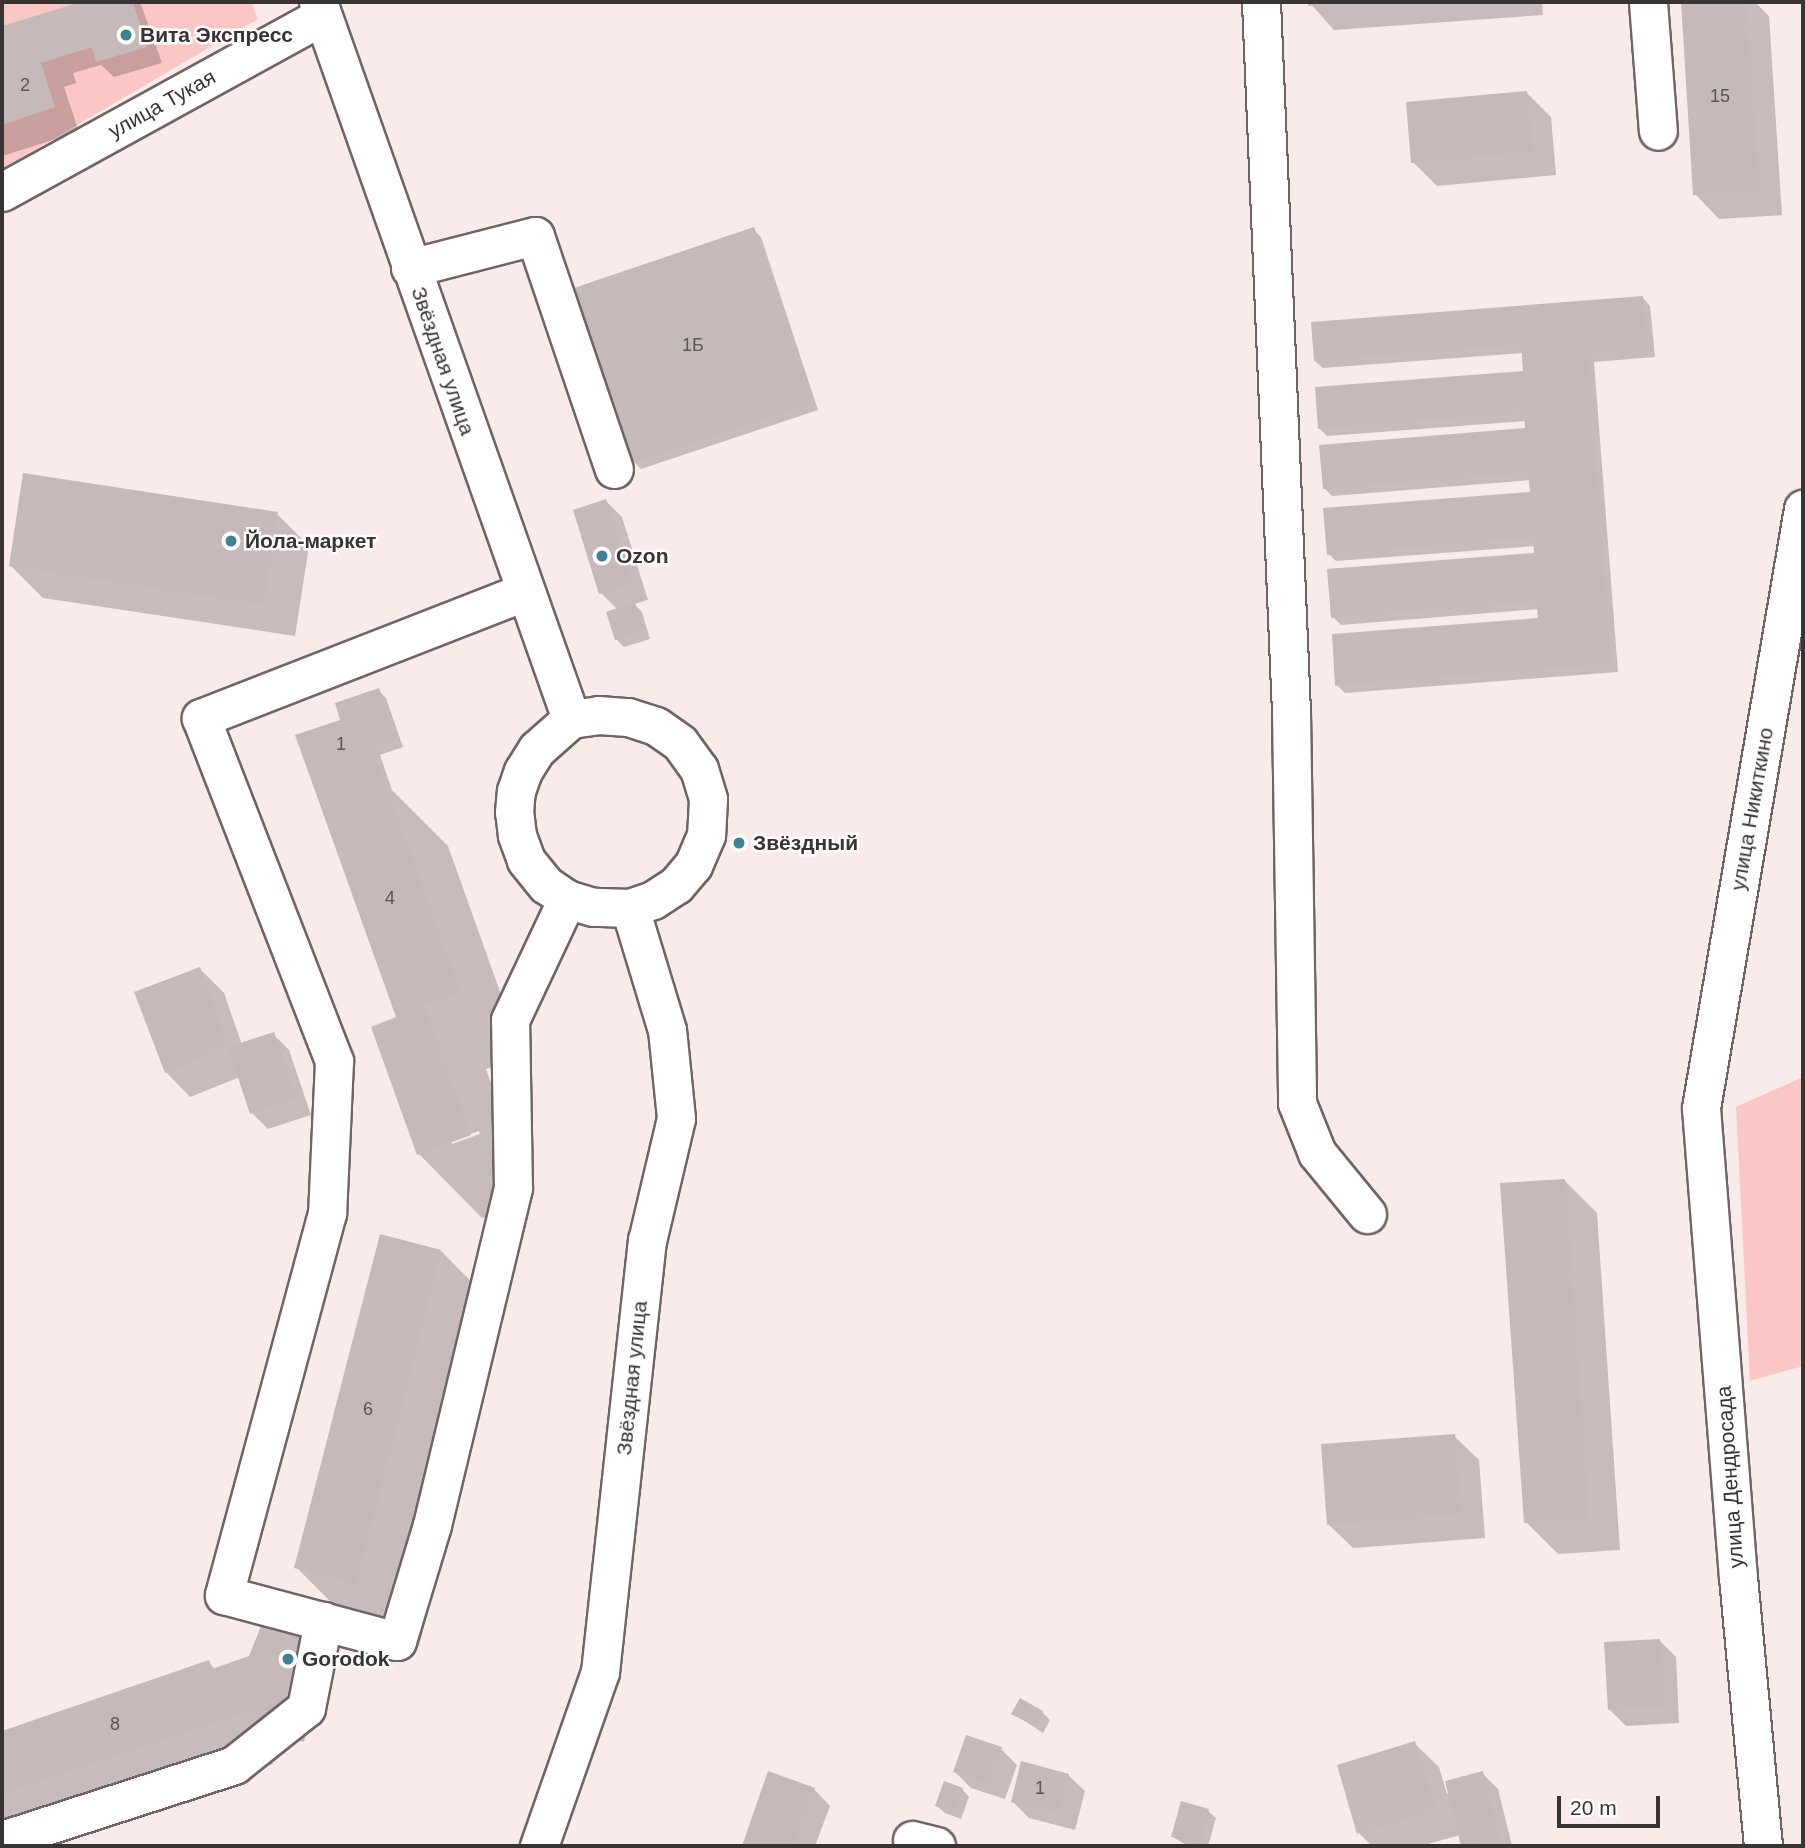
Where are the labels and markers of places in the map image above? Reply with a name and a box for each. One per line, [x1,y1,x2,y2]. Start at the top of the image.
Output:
place label: Вита Экспресс [140,22,293,48]
marker: Вита Экспресс [118,27,134,43]
place label: Йола-маркет [245,528,376,554]
marker: Йола-маркет [223,533,239,549]
place label: Ozon [616,543,668,569]
marker: Ozon [594,548,610,564]
place label: Звёздный [753,830,858,856]
marker: Звёздный [731,835,747,851]
place label: Gorodok [302,1646,389,1672]
marker: Gorodok [280,1651,296,1667]

